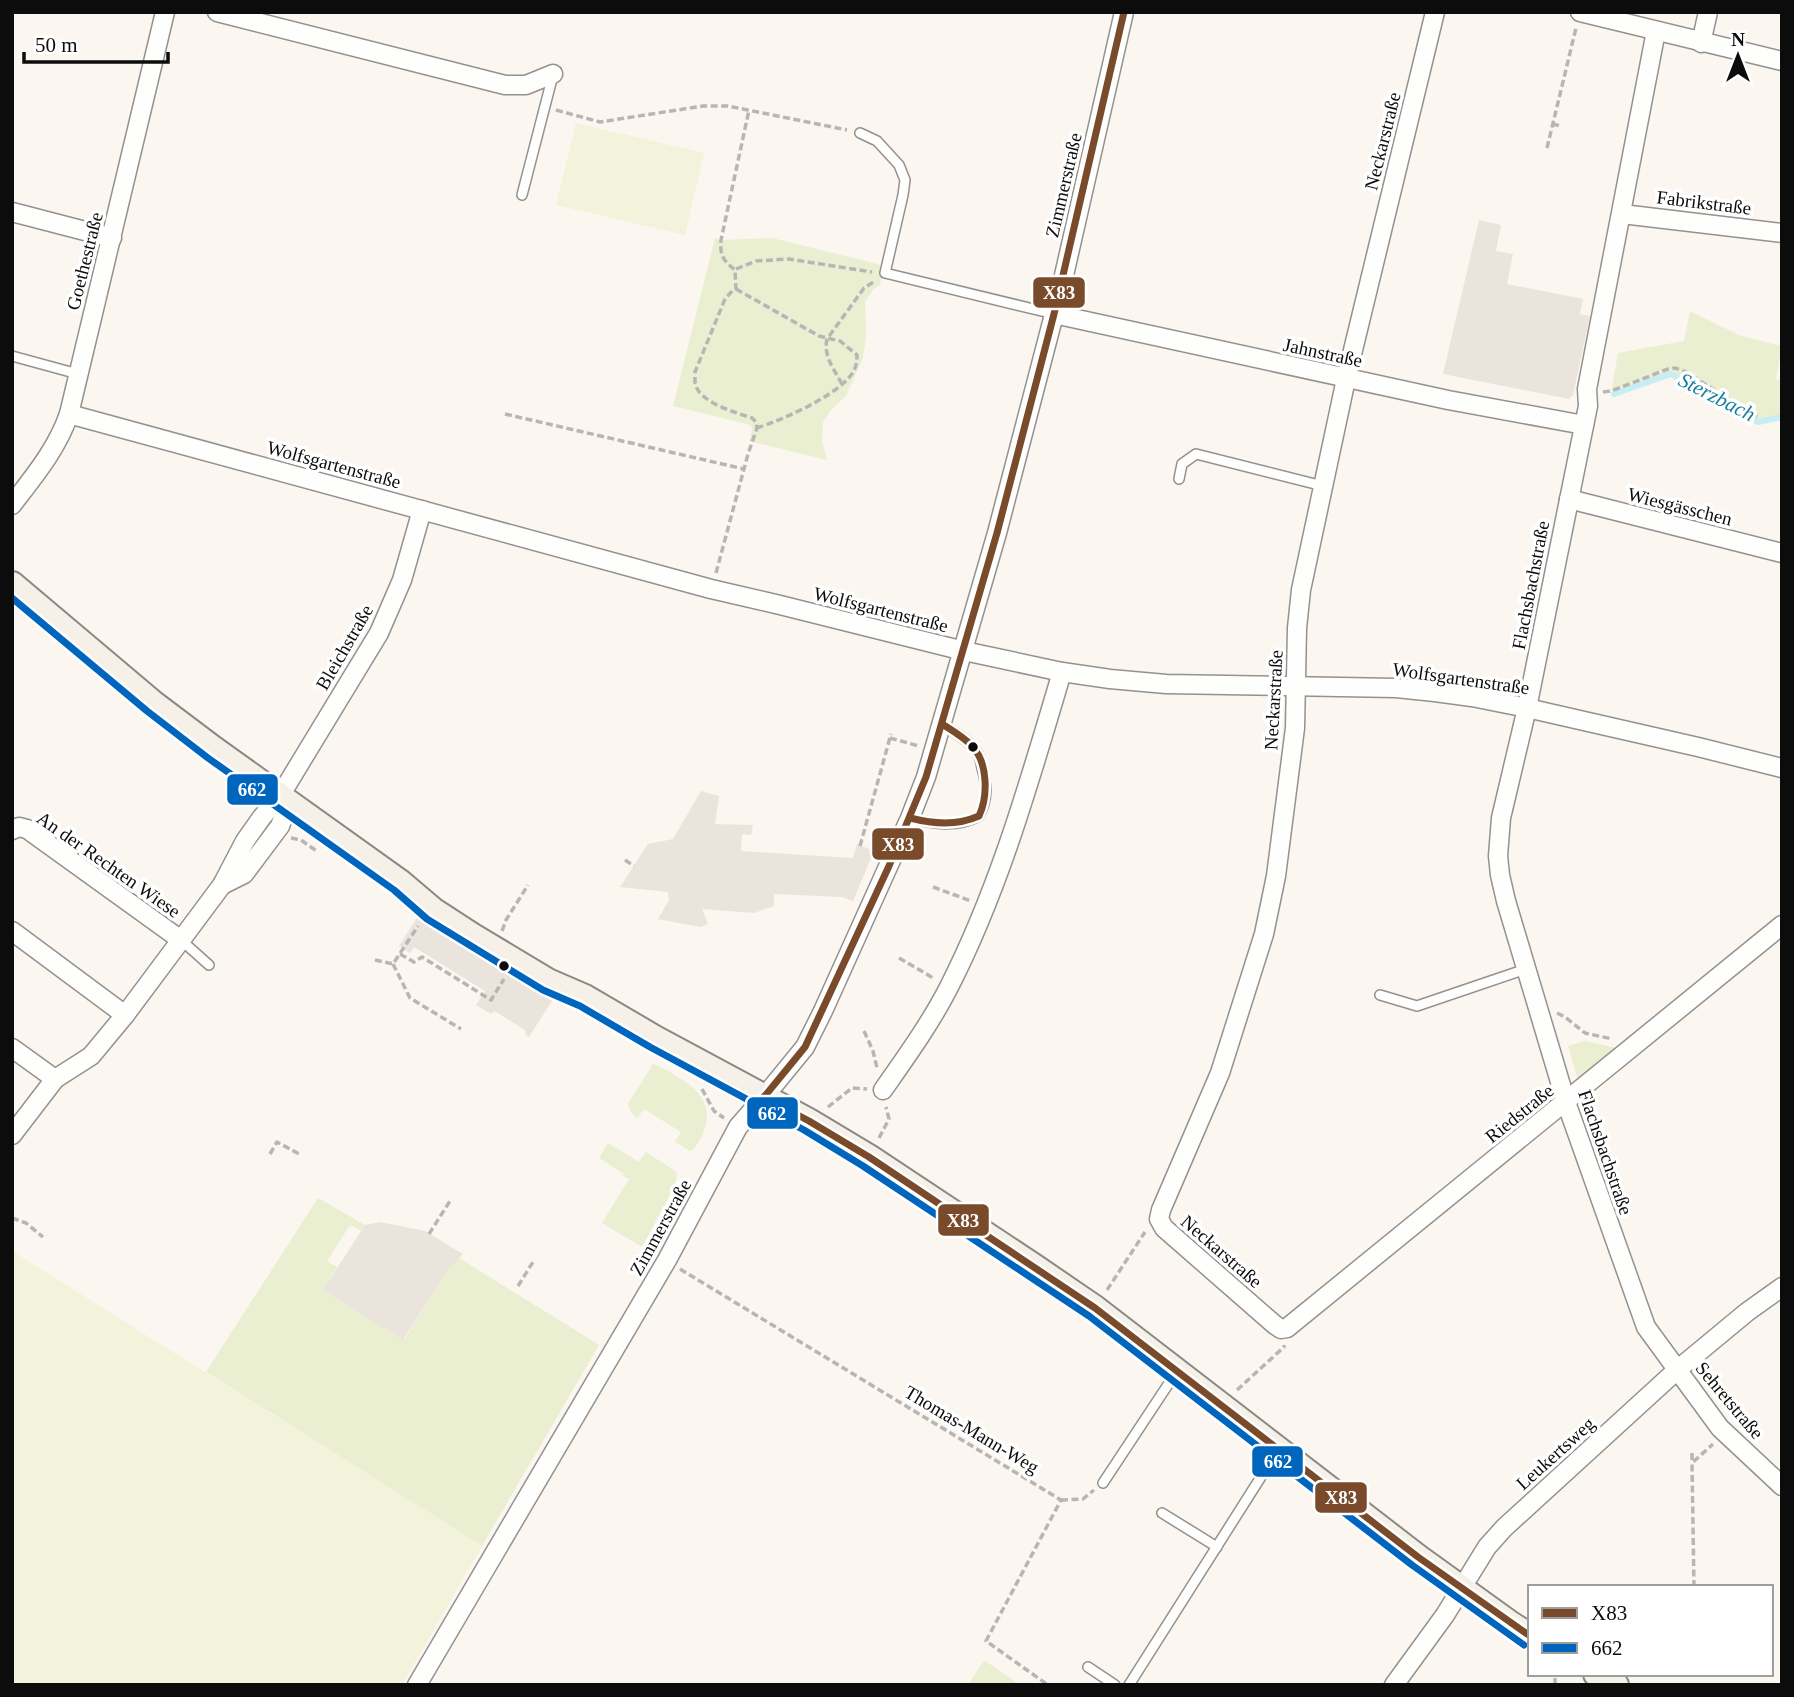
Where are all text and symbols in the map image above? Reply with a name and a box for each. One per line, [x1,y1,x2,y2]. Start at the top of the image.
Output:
scale bar [24,21,168,65]
north arrow [1703,21,1773,91]
text: N [1731,29,1745,50]
text: 50 m [35,33,78,57]
street label: Neckarstraße [1360,90,1405,192]
street label: Zimmerstraße [1041,131,1086,239]
street label: Fabrikstraße [1656,186,1752,219]
street label: Goethestraße [62,210,107,312]
line badge: X83 [1032,276,1086,309]
text: X83 [1043,282,1075,303]
street label: Jahnstraße [1281,334,1364,371]
water label: Sterzbach [1675,368,1759,426]
street label: Wolfsgartenstraße [265,437,403,492]
street label: Wiesgässchen [1625,483,1735,530]
street label: Flachsbachstraße [1508,519,1553,651]
street label: Wolfsgartenstraße [812,583,950,636]
street label: Bleichstraße [312,601,377,694]
street label: Neckarstraße [1260,649,1287,751]
street label: Wolfsgartenstraße [1391,659,1531,698]
unlabelled marker [966,740,980,754]
line badge: 662 [226,773,279,806]
text: 662 [238,779,266,800]
street label: An der Rechten Wiese [33,807,185,922]
line badge: X83 [871,827,925,861]
text: X83 [882,834,914,855]
unlabelled marker [497,959,511,973]
street label: Riedstraße [1481,1080,1558,1147]
street label: Flachsbachstraße [1574,1087,1637,1217]
line badge: 662 [746,1096,799,1130]
text: 662 [758,1103,786,1124]
street label: Zimmerstraße [625,1176,695,1279]
line badge: X83 [937,1203,990,1237]
text: X83 [947,1210,979,1231]
street label: Neckarstraße [1177,1211,1266,1292]
street label: Sehretstraße [1691,1358,1768,1443]
street label: Thomas-Mann-Weg [901,1381,1043,1478]
street label: Leukertsweg [1512,1412,1599,1494]
line badge: 662 [1251,1445,1304,1478]
text: 662 [1264,1451,1292,1472]
line badge: X83 [1314,1481,1368,1514]
text: X83 [1325,1487,1357,1508]
legend [1528,1585,1773,1676]
text: X83 [1591,1601,1627,1625]
text: 662 [1591,1636,1623,1660]

